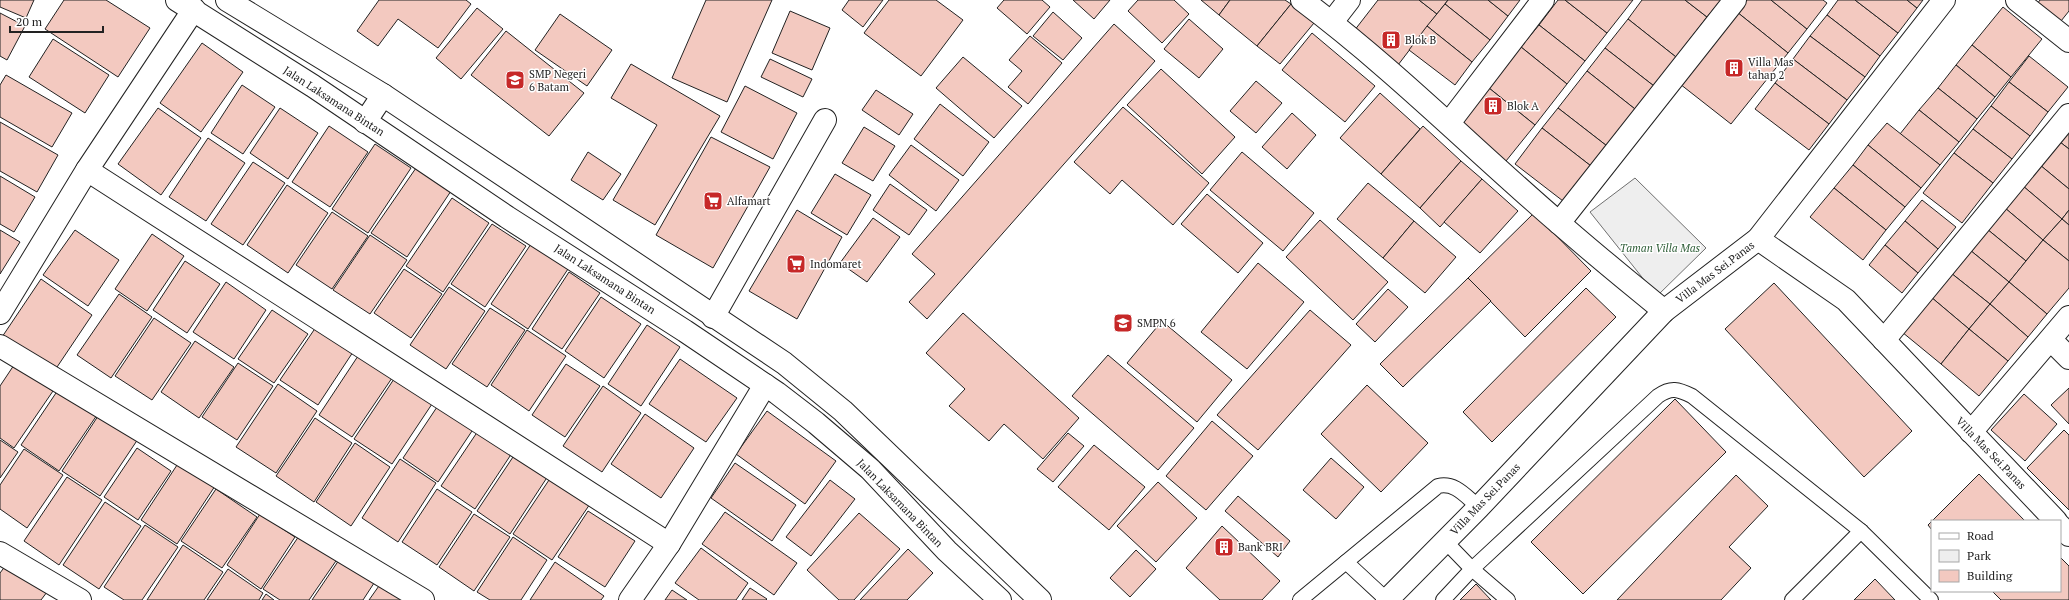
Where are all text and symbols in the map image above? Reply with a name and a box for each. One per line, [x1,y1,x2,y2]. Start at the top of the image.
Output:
scale bar [10,8,103,34]
text: 20 m [16,14,43,29]
building icon: Blok B [1380,29,1402,51]
place label: Blok B [1405,33,1437,47]
place label: Villa Mas tahap 2 [1748,55,1794,82]
building icon: Villa Mas tahap 2 [1723,57,1745,79]
street label: Jalan Laksamana Bintan [281,63,387,139]
place label: SMP Negeri 6 Batam [529,67,586,94]
school or university icon: SMP Negeri 6 Batam [504,69,526,91]
building icon: Blok A [1482,95,1504,117]
place label: Blok A [1507,99,1539,113]
supermarket icon: Alfamart [702,190,724,212]
place label: Alfamart [727,194,771,208]
street label: Villa Mas Sei.Panas [1673,238,1757,306]
street label: Jalan Laksamana Bintan [552,241,658,317]
park label: Taman Villa Mas [1620,241,1701,255]
supermarket icon: Indomaret [785,253,807,275]
place label: Indomaret [810,257,861,271]
school or university icon: SMPN 6 [1112,312,1134,334]
place label: SMPN 6 [1137,316,1176,330]
street label: Villa Mas Sei.Panas [1953,414,2029,492]
street label: Jalan Laksamana Bintan [854,456,946,550]
street label: Villa Mas Sei.Panas [1447,460,1523,538]
legend [1931,520,2061,592]
text: Road [1967,528,1994,543]
building icon: Bank BRI [1213,536,1235,558]
place label: Bank BRI [1238,540,1283,554]
text: Park [1967,548,1992,563]
text: Building [1967,568,2013,583]

